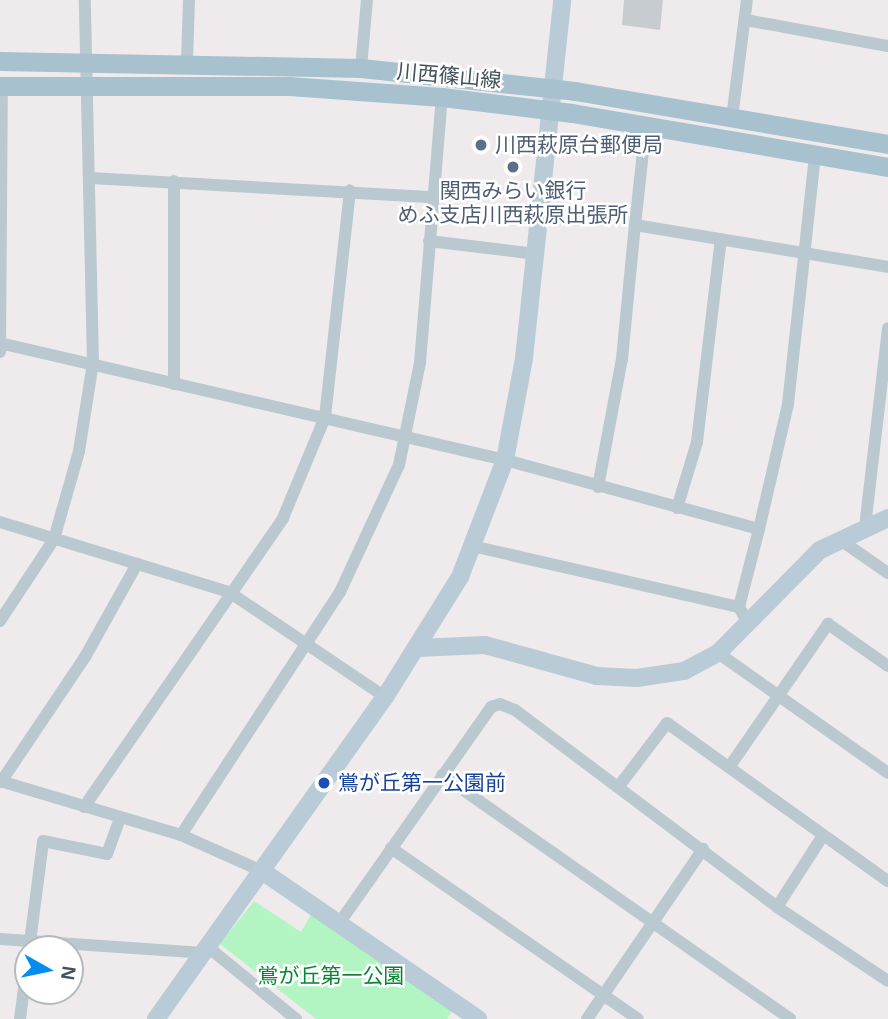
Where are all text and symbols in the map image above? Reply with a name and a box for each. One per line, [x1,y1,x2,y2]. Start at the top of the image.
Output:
street label: 川西篠山線 [396,59,502,93]
place label: 川西萩原台郵便局 [495,132,663,158]
marker: 川西萩原台郵便局 [473,137,489,153]
marker: 関西みらい銀行 めふ支店川西萩原出張所 [505,159,521,175]
place label: 関西みらい銀行 めふ支店川西萩原出張所 [398,178,628,228]
place label: 鴬が丘第一公園前 [338,770,506,796]
marker: 鴬が丘第一公園前 [316,775,332,791]
north arrow [14,935,84,1005]
park label: 鴬が丘第一公園 [258,963,404,989]
text: N [57,965,80,981]

